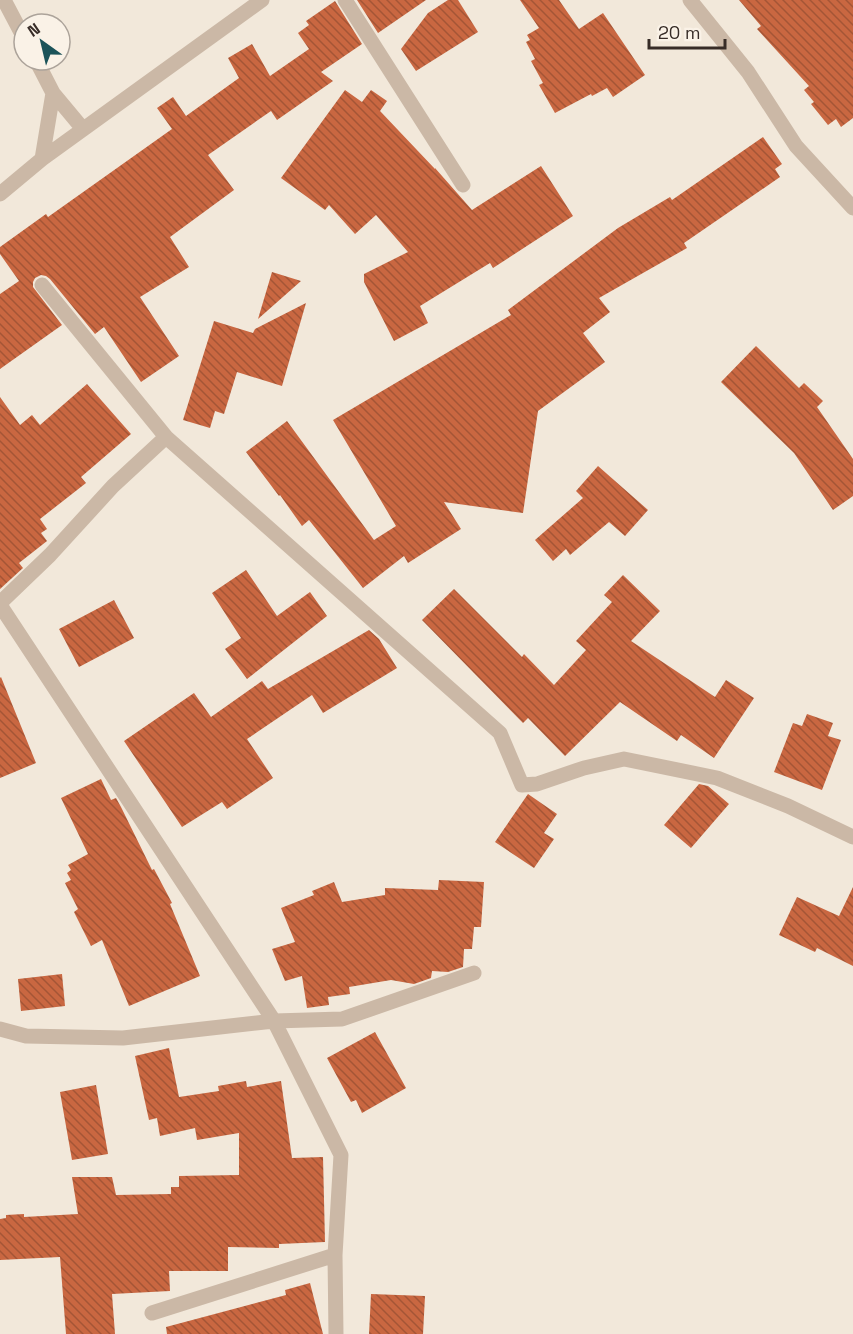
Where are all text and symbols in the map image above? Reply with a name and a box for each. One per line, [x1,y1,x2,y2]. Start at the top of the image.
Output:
north arrow [12,12,72,72]
scale bar [649,12,726,50]
text: N [24,18,44,42]
text: 20 m [658,21,701,44]

